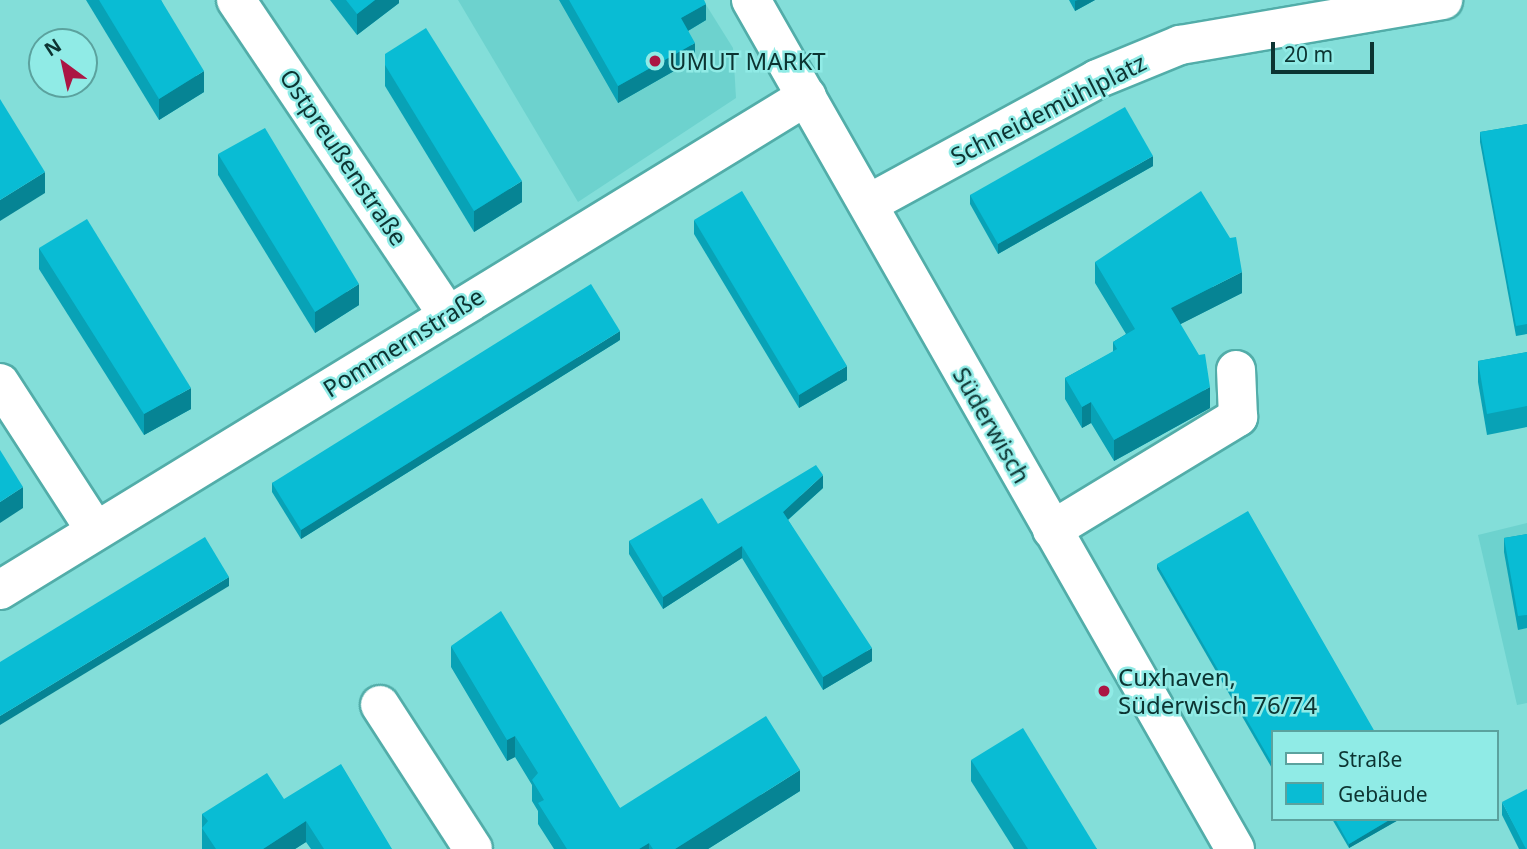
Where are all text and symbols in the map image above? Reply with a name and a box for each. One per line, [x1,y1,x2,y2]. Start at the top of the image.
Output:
north arrow [28,28,98,98]
scale bar [1275,28,1378,72]
text: N [39,32,66,62]
text: 20 m [1284,40,1333,68]
place label: UMUT MARKT [669,47,826,75]
street label: Schneidemühlplatz [946,47,1150,171]
marker: UMUT MARKT [647,53,663,69]
street label: Ostpreußenstraße [274,63,414,251]
street label: Pommernstraße [317,281,489,403]
street label: Süderwisch [947,362,1037,488]
place label: Cuxhaven, Süderwisch 76/74 [1118,663,1317,719]
marker: Cuxhaven, Süderwisch 76/74 [1096,683,1112,699]
legend [1272,730,1499,821]
text: Straße [1338,745,1402,773]
text: Gebäude [1338,780,1428,808]

